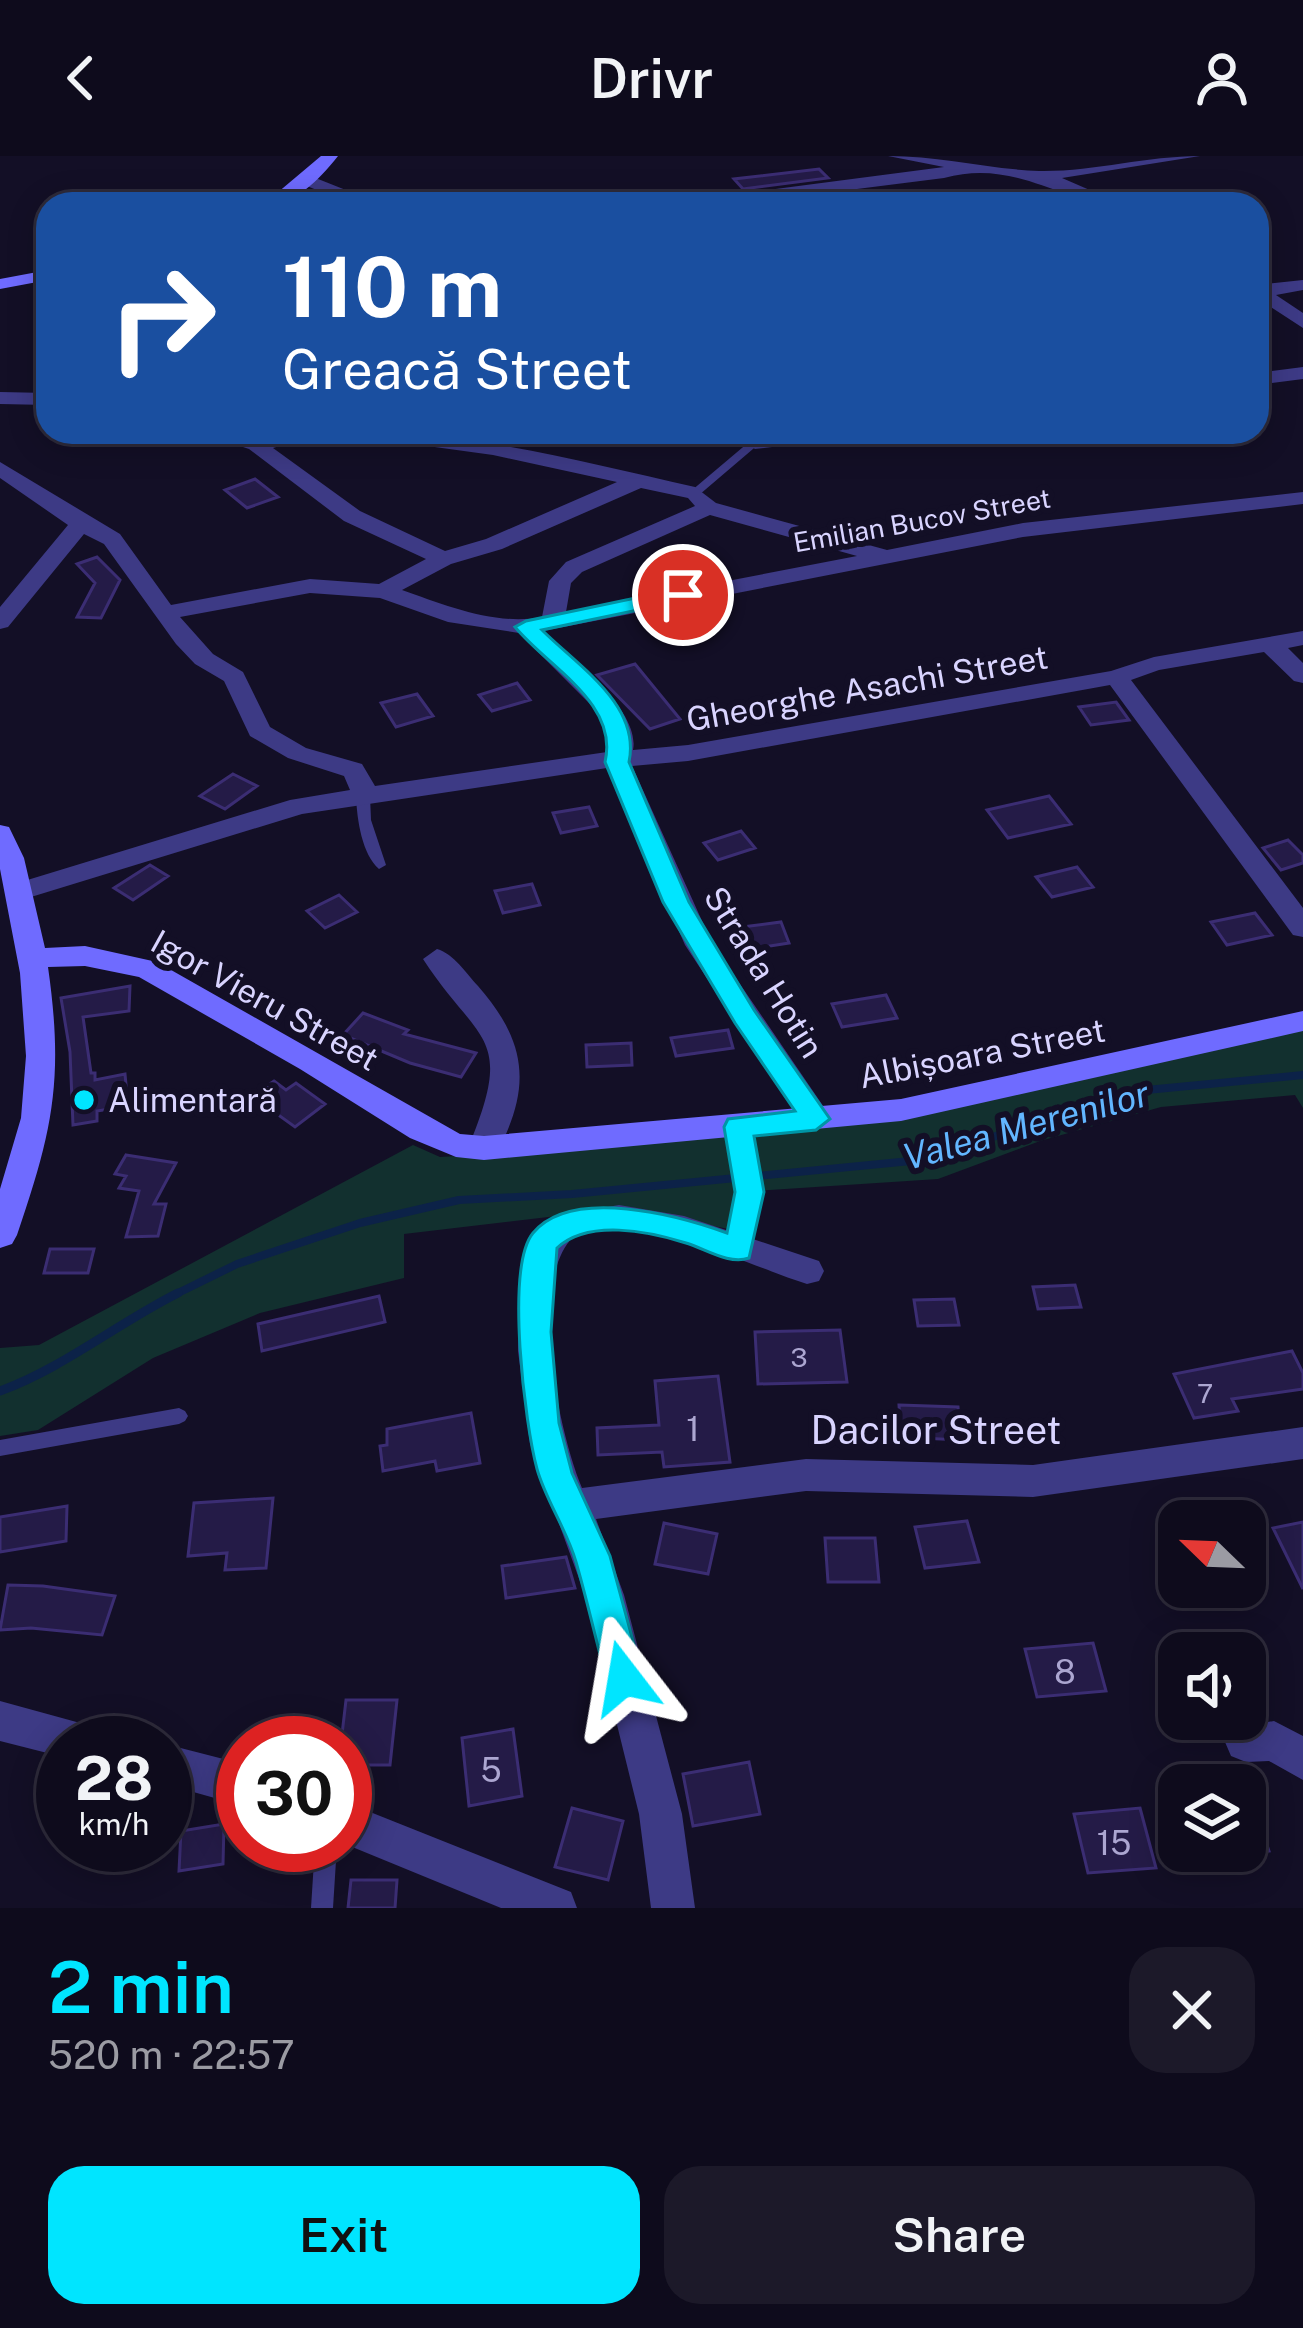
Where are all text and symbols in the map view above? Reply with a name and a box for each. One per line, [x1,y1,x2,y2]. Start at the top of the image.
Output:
icon: back [48,45,114,111]
icon: person [1189,45,1255,111]
text: Drivr [590,47,713,110]
text: 110 m [282,237,502,336]
icon: right [84,240,240,396]
text: Greacă Street [282,338,632,401]
street label: Emilian Bucov Street [791,482,1053,558]
pin [632,544,734,646]
icon: arrive [650,562,716,628]
street label: Gheorghe Asachi Street [683,637,1051,739]
street label: Strada Hotin [696,880,832,1064]
street label: Igor Vieru Street [145,922,385,1078]
street label: Albișoara Street [856,1011,1108,1095]
water label: Valea Merenilor [899,1072,1154,1178]
place label: Alimentară [108,1081,277,1119]
marker: Alimentară [71,1087,97,1113]
house number: 3 [790,1341,808,1373]
house number: 7 [1197,1377,1213,1409]
street label: Dacilor Street [811,1407,1062,1453]
house number: 1 [686,1410,700,1448]
north arrow [1158,1500,1266,1608]
map controls [1158,1500,1266,1872]
position arrow [561,1615,687,1741]
button: sound [1158,1632,1266,1740]
house number: 8 [1054,1653,1076,1691]
speed limit sign: 30 [216,1716,372,1872]
text: 28 [75,1743,153,1814]
house number: 5 [480,1751,502,1789]
button: layers [1158,1764,1266,1872]
text: km/h [79,1806,149,1842]
house number: 15 [1097,1824,1131,1862]
text: 2 min [48,1945,234,2029]
button: close [1129,1947,1255,2073]
text: 520 m · 22:57 [48,2032,295,2078]
button: Exit [48,2166,640,2304]
button: Share [664,2166,1255,2304]

